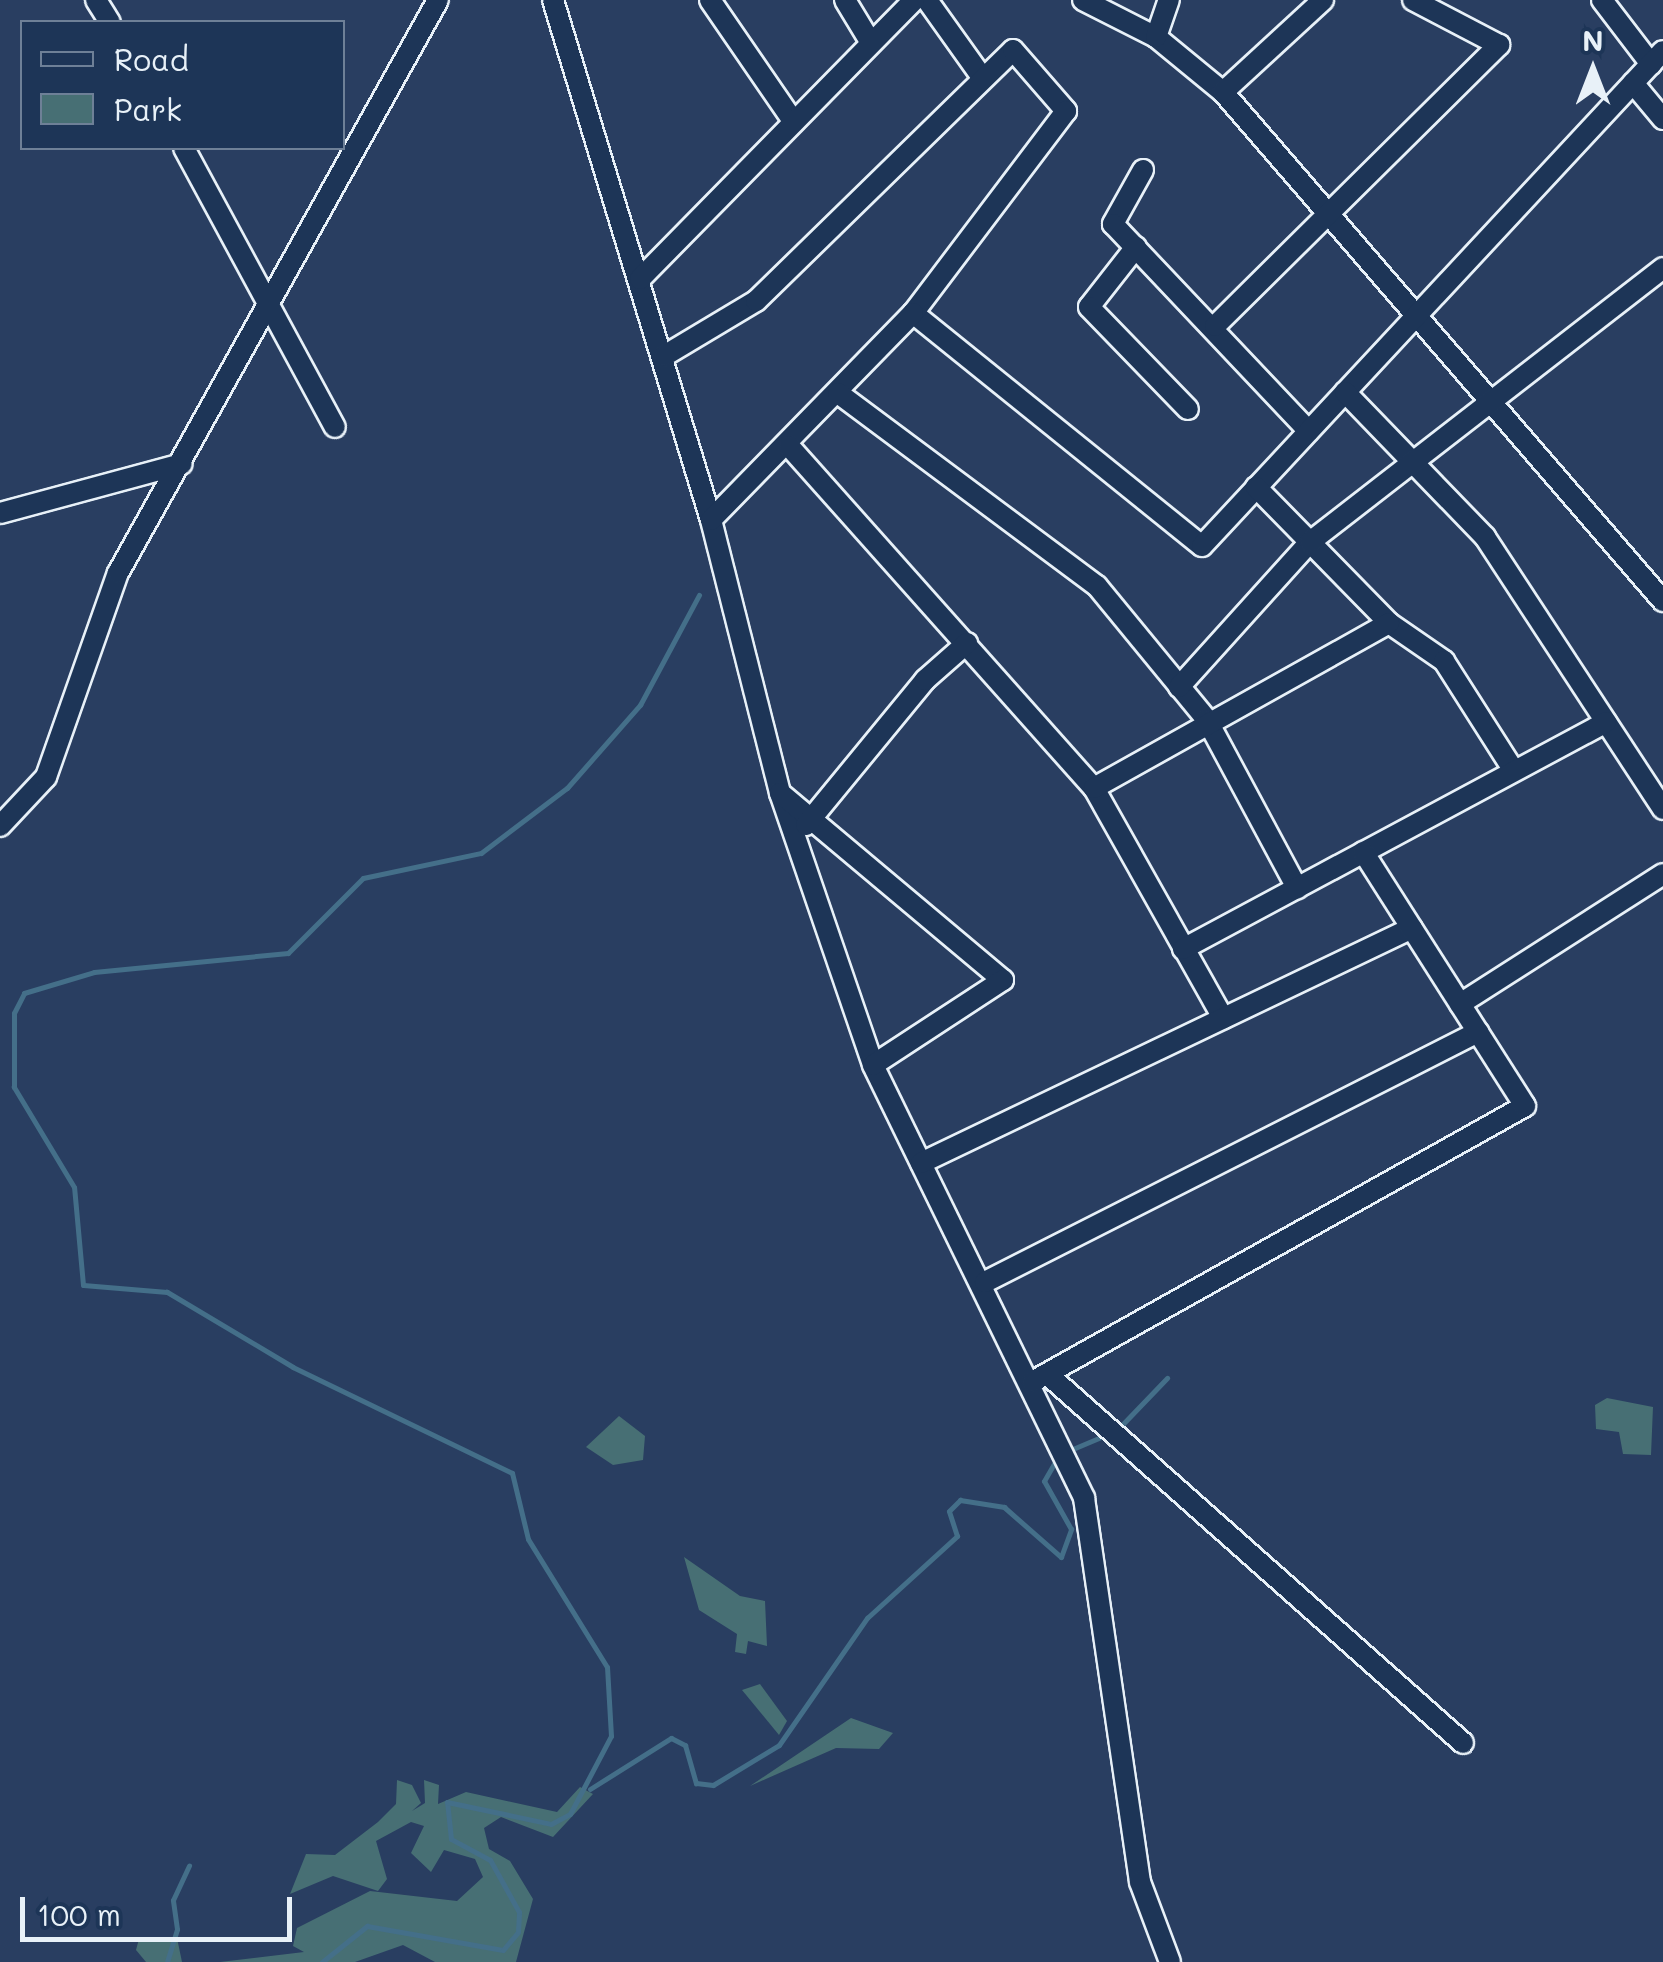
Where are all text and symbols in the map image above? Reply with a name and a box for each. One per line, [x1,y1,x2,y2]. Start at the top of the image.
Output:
legend [20,20,345,150]
north arrow [1543,20,1643,120]
text: N [1582,22,1604,58]
text: Road [114,39,189,79]
text: Park [114,89,182,129]
scale bar [25,1877,298,1939]
text: 100 m [37,1894,121,1934]

